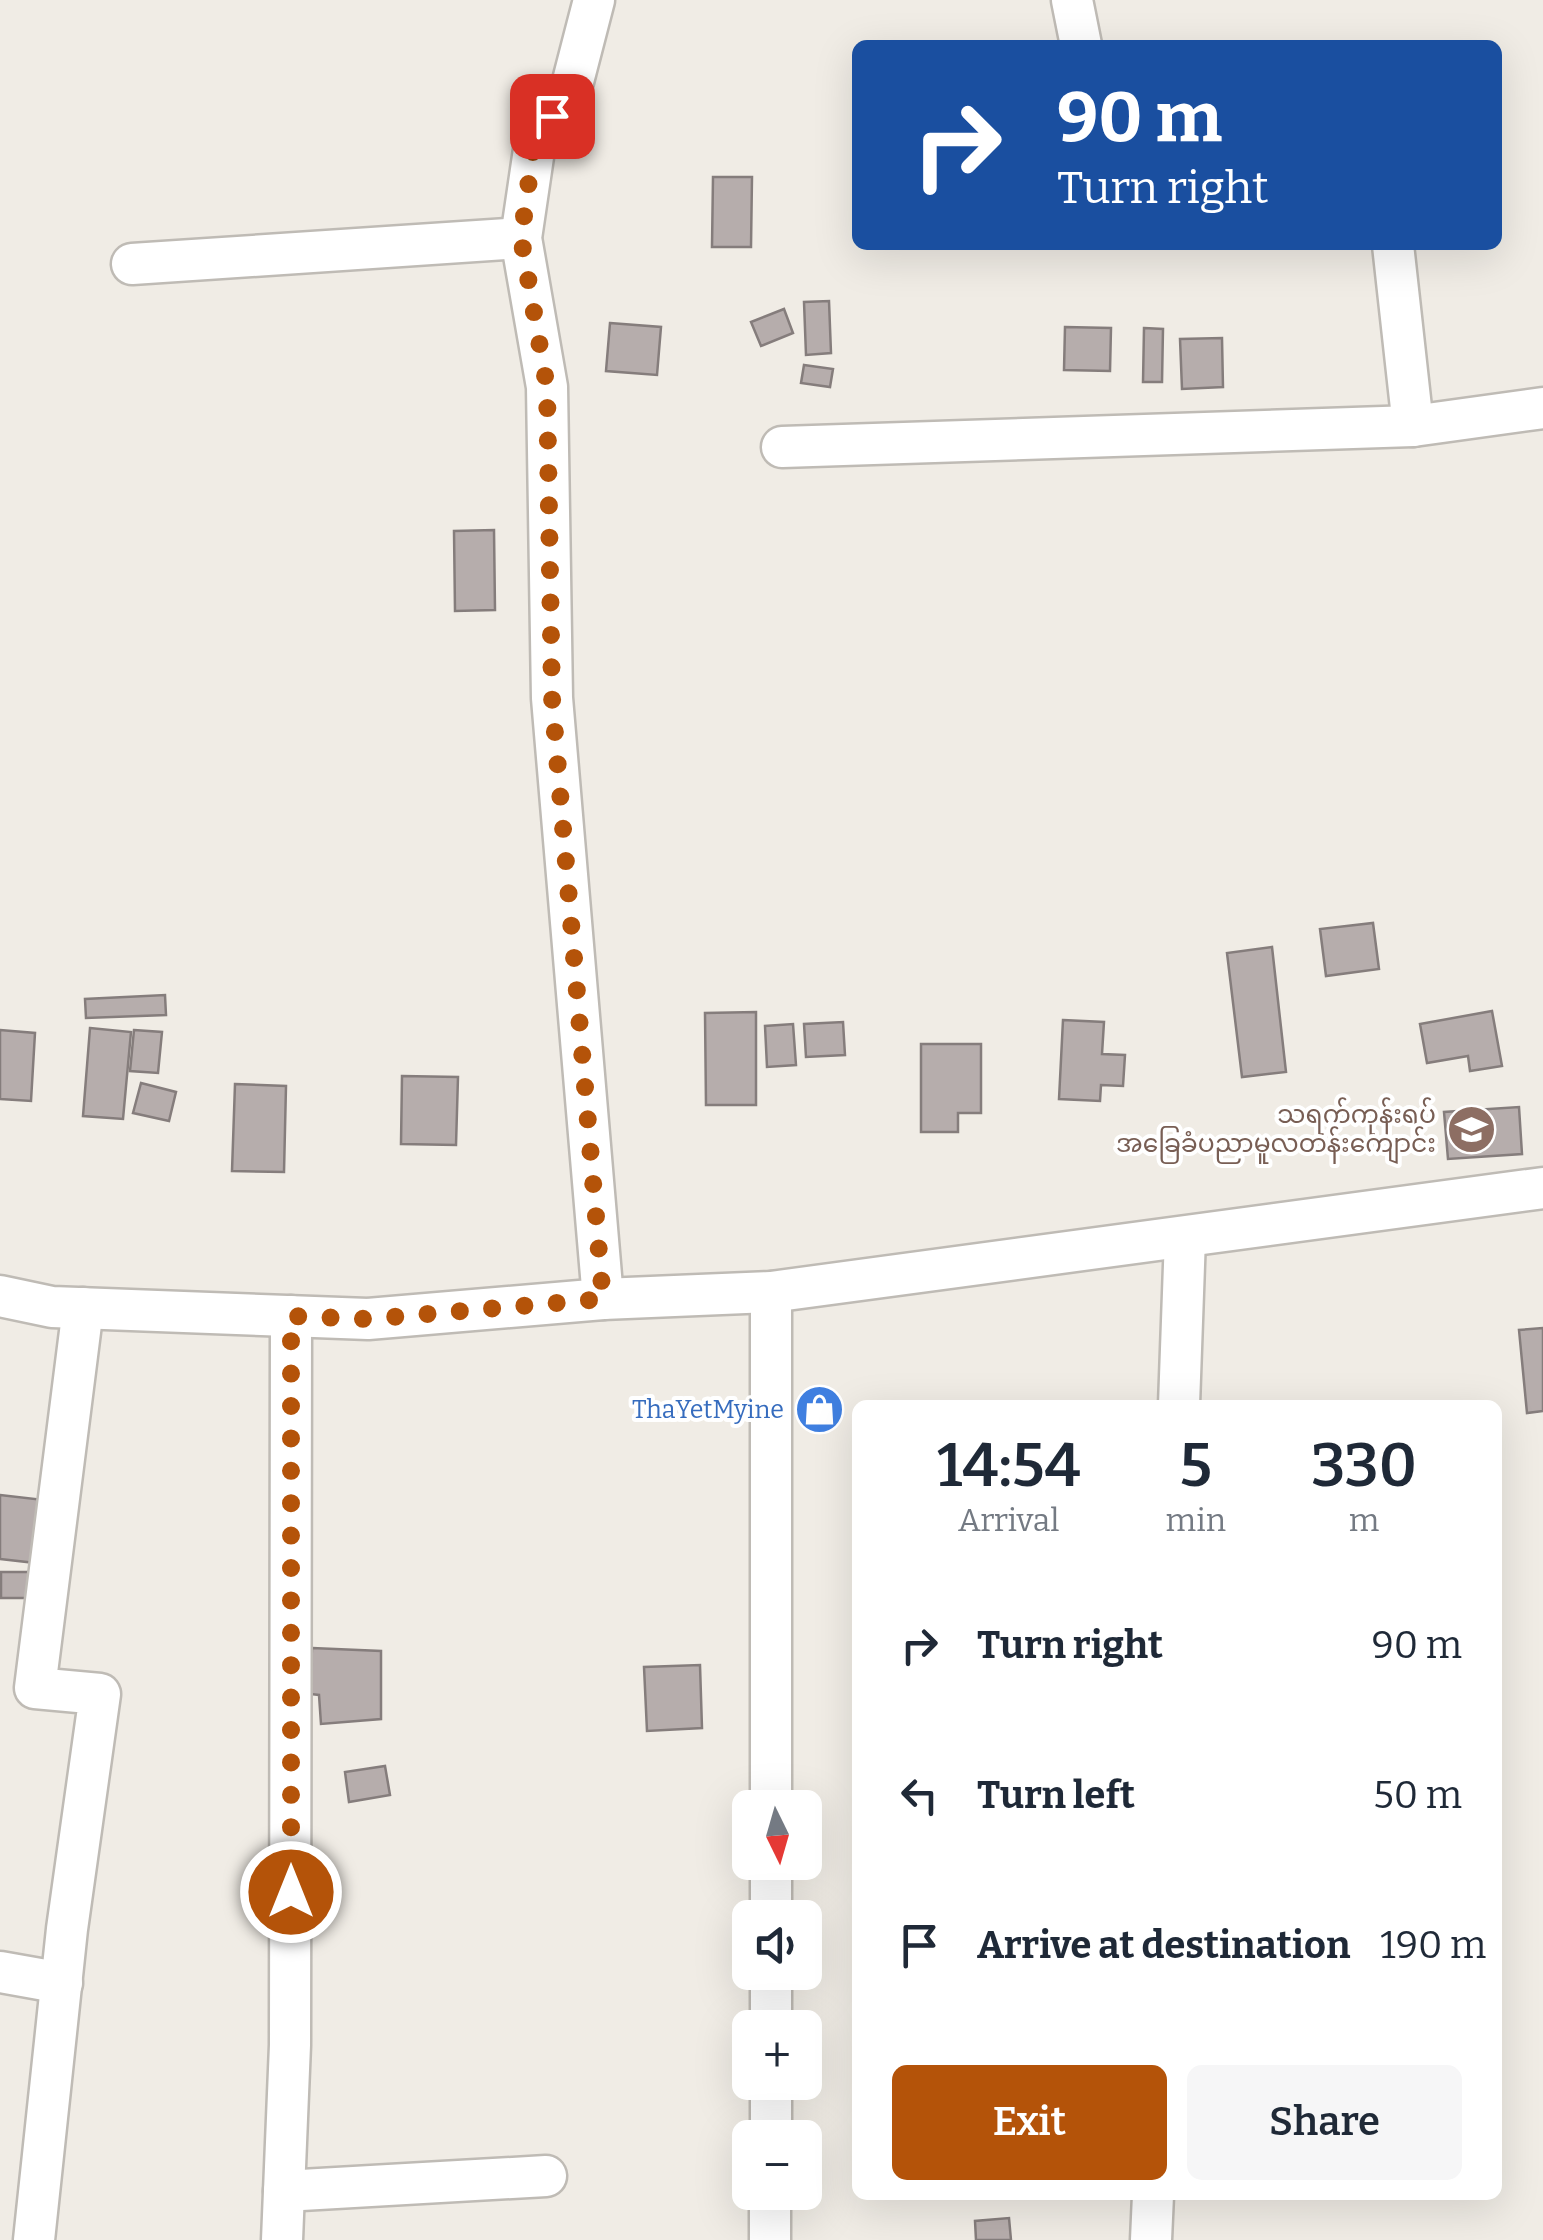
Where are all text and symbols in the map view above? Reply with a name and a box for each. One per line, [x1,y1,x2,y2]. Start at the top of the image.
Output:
pin [510,74,595,159]
text: 90 m [1057,76,1222,160]
icon: right [892,80,1022,210]
icon: arrive [525,89,580,144]
text: Turn right [1057,161,1269,215]
place label: သရက်ကုန်းရပ် အခြေခံပညာမူလတန်းကျောင်း [1116,1097,1436,1164]
school or university icon: သရက်ကုန်းရပ် အခြေခံပညာမူလတန်းကျောင်း [1445,1103,1497,1155]
shop icon: ThaYetMyine [793,1384,845,1436]
place label: ThaYetMyine [632,1395,784,1425]
text: 14:54 [937,1430,1081,1502]
text: 5 [1179,1430,1212,1502]
text: 330 [1311,1430,1417,1502]
text: Arrival [958,1501,1060,1539]
text: min [1166,1501,1226,1539]
text: m [1349,1501,1379,1539]
icon: right [892,1618,947,1673]
text: Turn right [977,1622,1163,1668]
text: 90 m [1372,1622,1462,1668]
icon: left [892,1768,947,1823]
text: Turn left [977,1772,1135,1818]
text: 50 m [1373,1772,1462,1818]
north arrow [732,1790,822,1880]
map controls [732,1790,822,2210]
position arrow [239,1840,343,1944]
button: sound [732,1900,822,1990]
icon: arrive [892,1918,947,1973]
text: Arrive at destination [977,1922,1350,1968]
text: 190 m [1380,1922,1486,1968]
button: + [732,2010,822,2100]
button: Exit [892,2065,1167,2180]
button: Share [1187,2065,1462,2180]
button: − [732,2120,822,2210]

